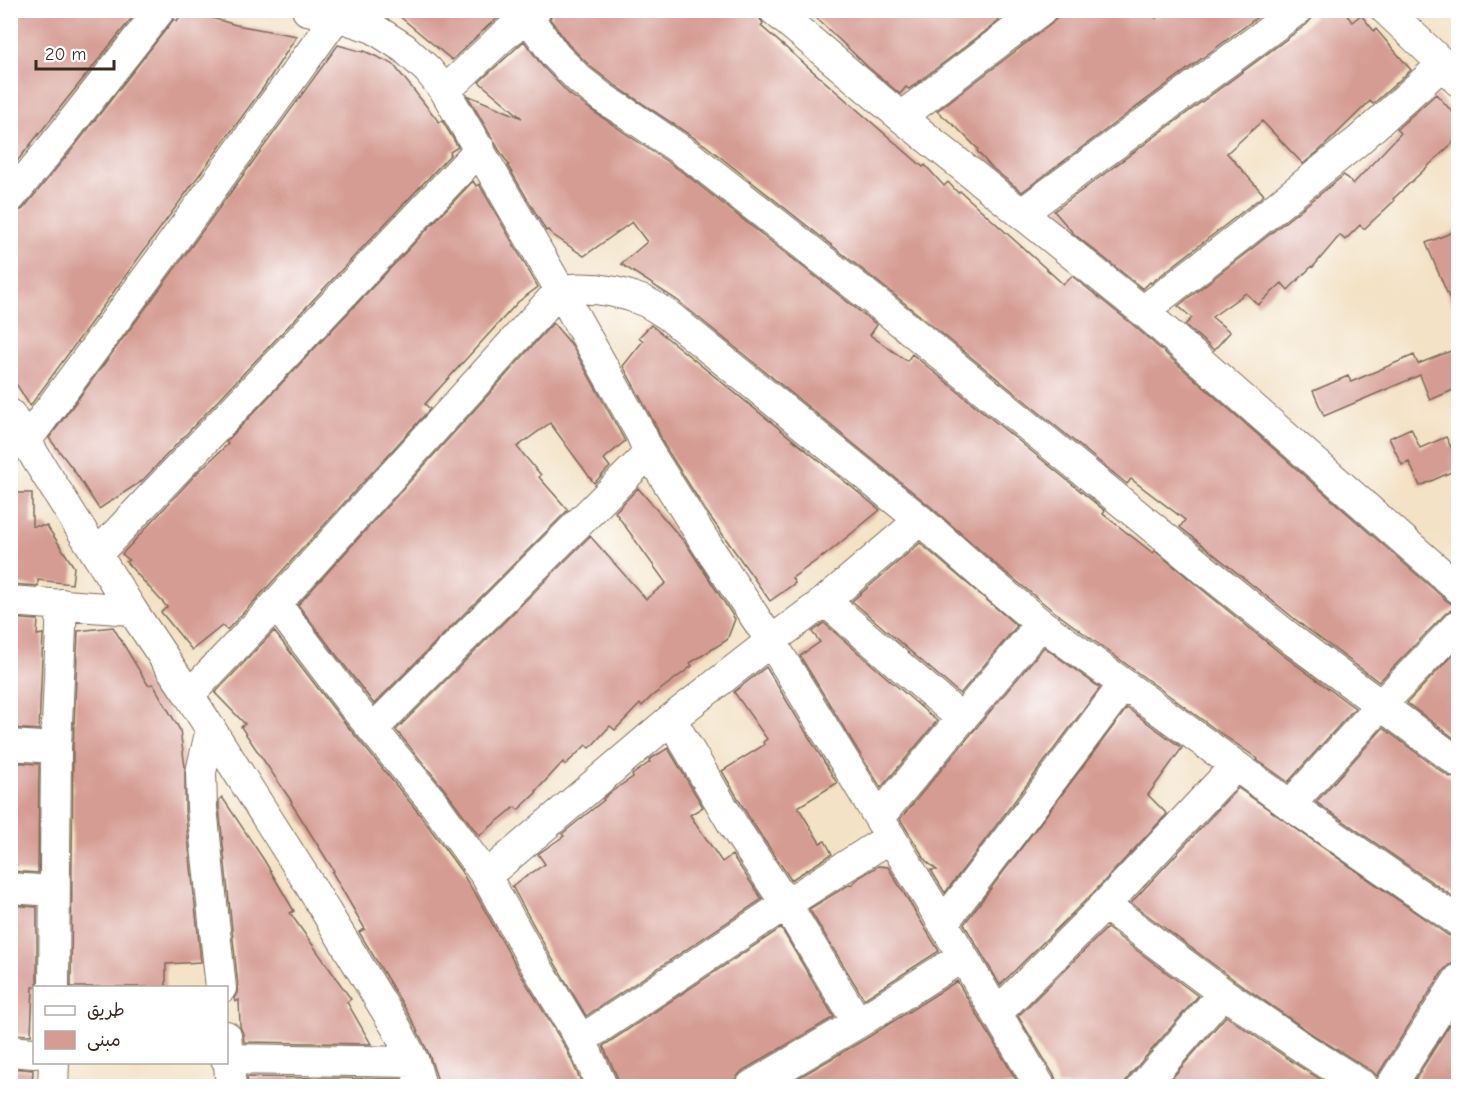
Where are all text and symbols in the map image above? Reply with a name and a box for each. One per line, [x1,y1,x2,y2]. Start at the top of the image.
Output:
scale bar [36,33,114,71]
text: 20 m [45,44,86,65]
legend [33,986,228,1064]
text: طريق [87,1000,125,1021]
text: مبنى [87,1030,121,1051]

